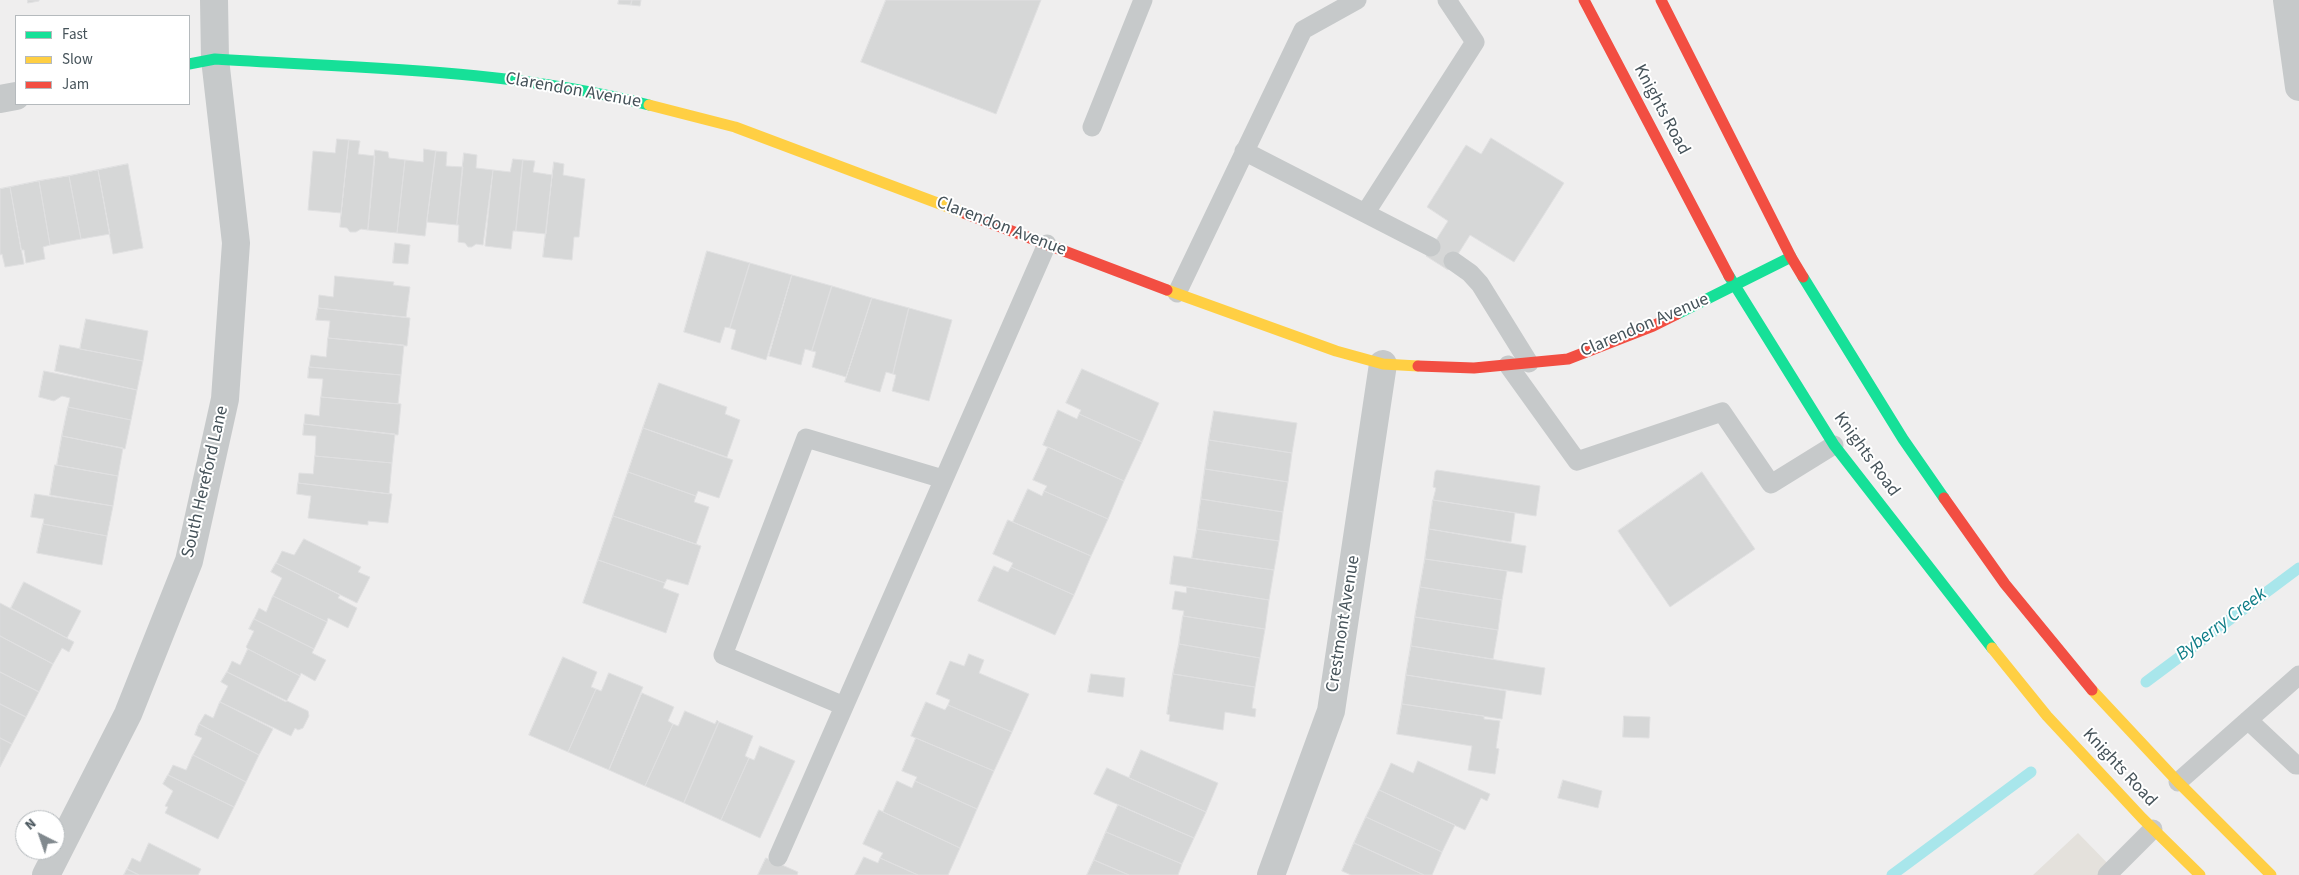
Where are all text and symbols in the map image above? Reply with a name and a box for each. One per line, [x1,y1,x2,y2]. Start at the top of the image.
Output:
legend [15,15,190,105]
text: Fast [62,24,88,45]
text: Slow [62,49,93,70]
street label: Knights Road [1628,61,1694,159]
street label: Clarendon Avenue [503,68,643,114]
text: Jam [62,74,89,95]
street label: Clarendon Avenue [933,192,1069,262]
street label: Clarendon Avenue [1578,289,1712,363]
street label: South Hereford Lane [178,404,234,560]
street label: Knights Road [1828,409,1904,501]
street label: Crestmont Avenue [1323,554,1365,694]
water label: Byberry Creek [2172,583,2272,667]
street label: Knights Road [2077,724,2161,812]
north arrow [15,810,65,860]
text: N [21,814,41,835]

